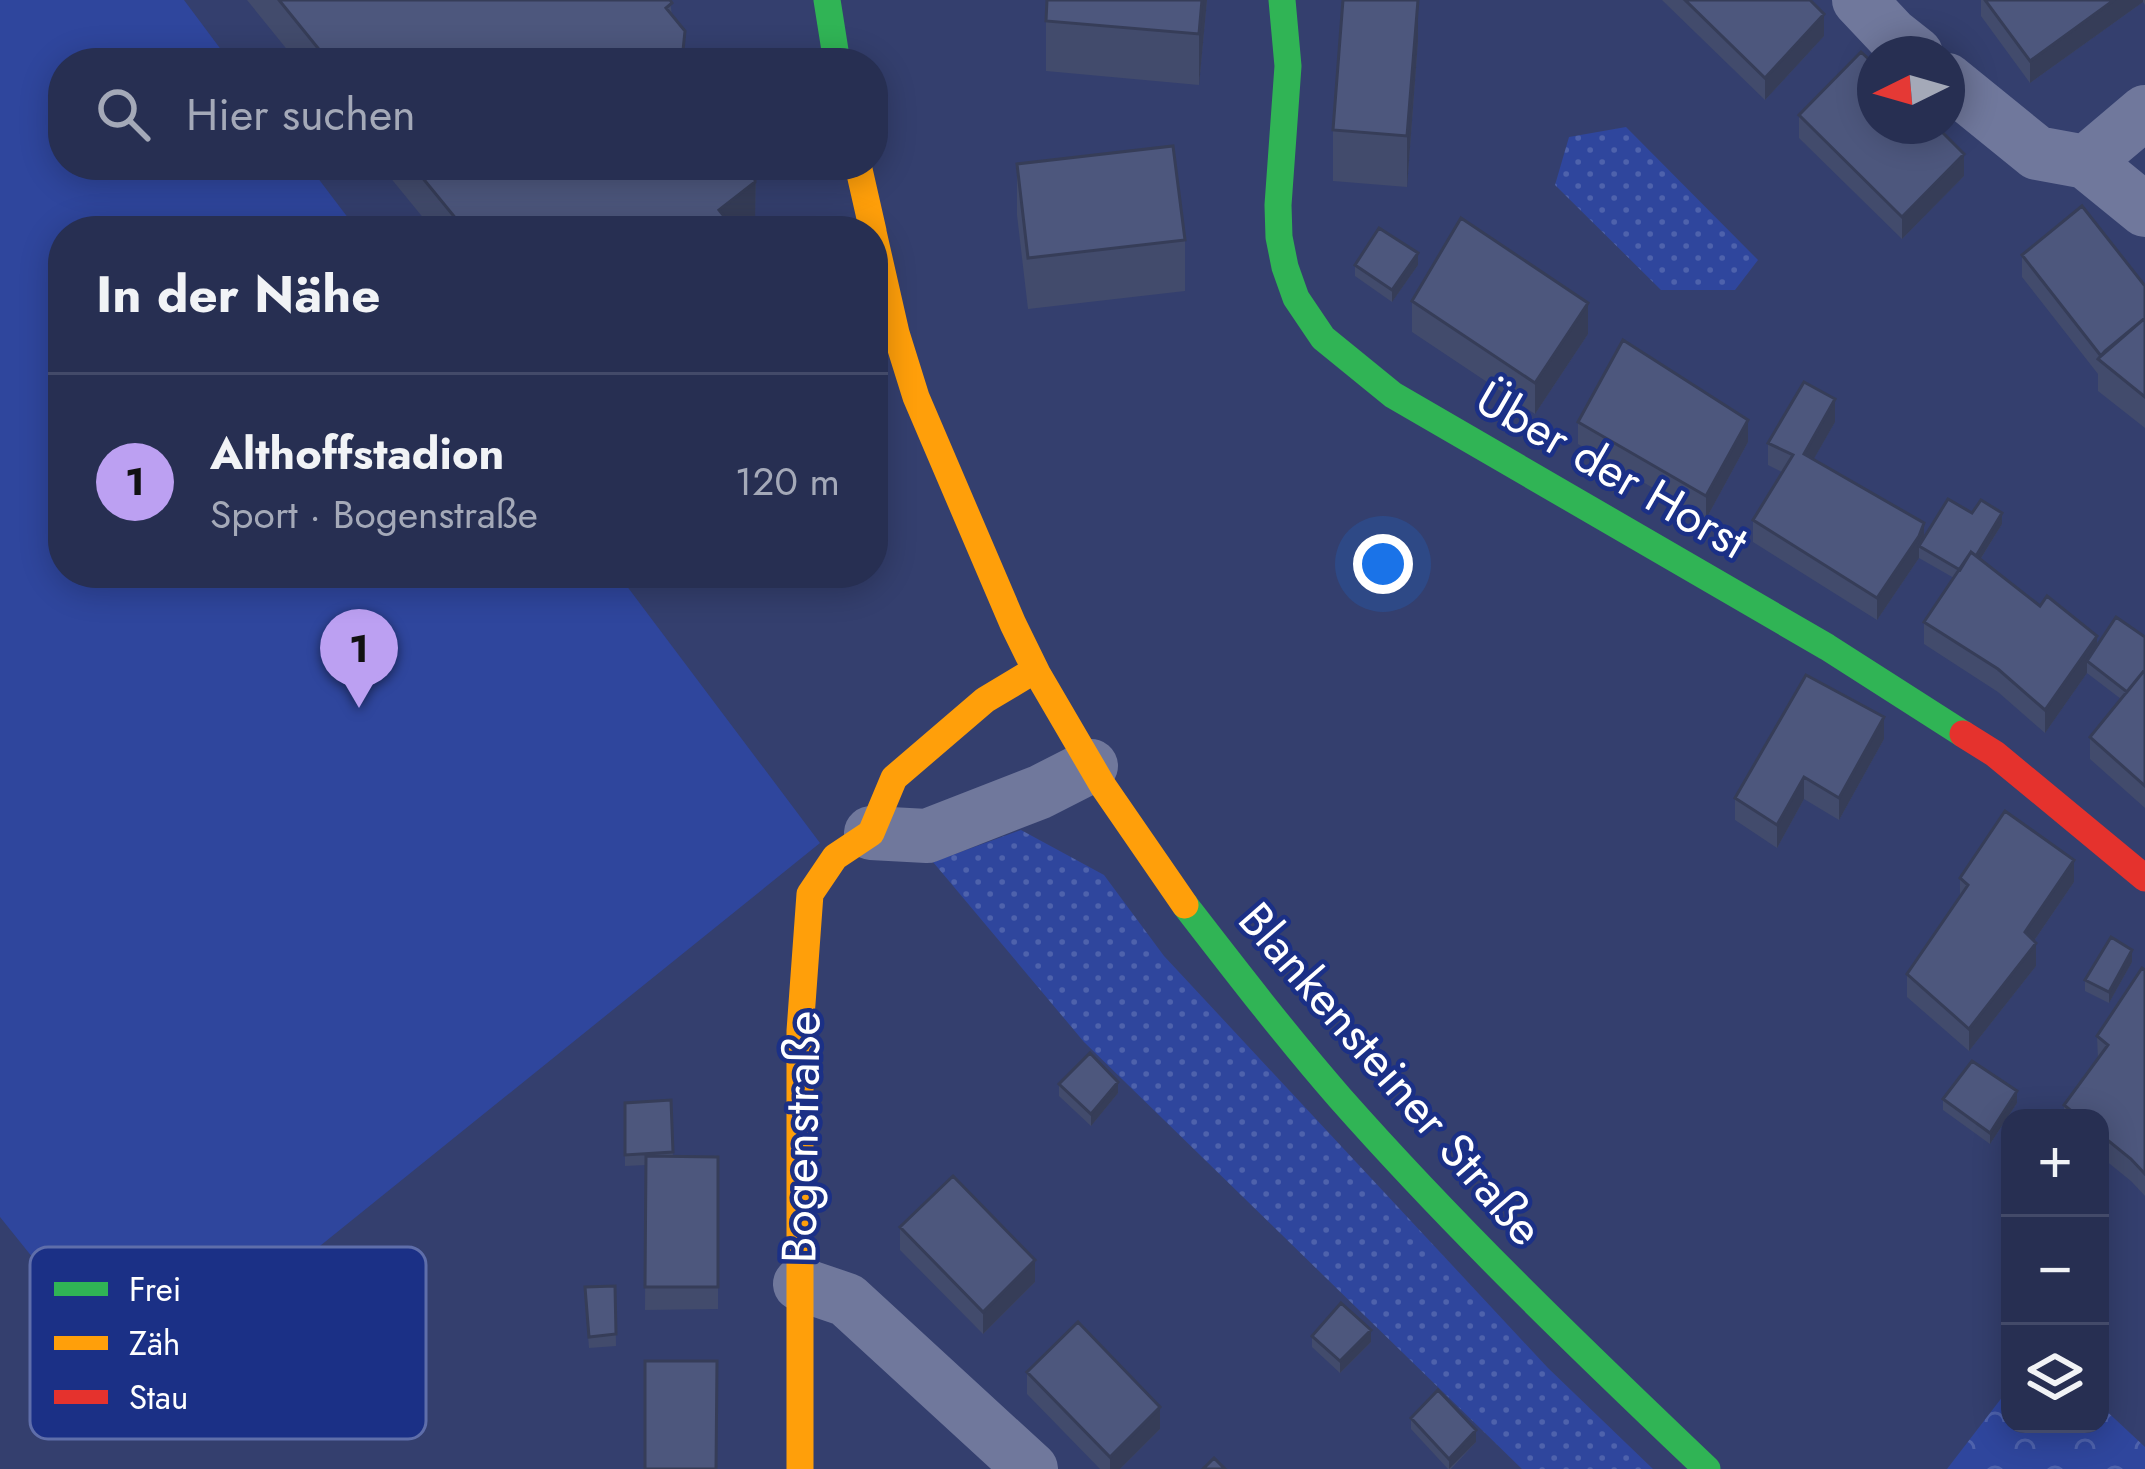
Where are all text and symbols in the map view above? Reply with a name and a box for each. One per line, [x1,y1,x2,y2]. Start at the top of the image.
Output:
north arrow [1857,36,1965,144]
search box [48,48,888,180]
icon: search [90,81,156,147]
text: Hier suchen [186,82,416,147]
text: In der Nähe [96,257,380,331]
street label: Über der Horst [1463,364,1761,576]
text: Althoffstadion [210,421,504,486]
text: 1 [125,453,145,510]
text: 120 m [735,453,840,510]
text: Sport · Bogenstraße [210,486,538,543]
your location [1353,534,1413,594]
pin: 1 [320,609,398,708]
street label: Blankensteiner Straße [1222,887,1560,1261]
street label: Bogenstraße [764,1010,838,1264]
map controls [2001,1109,2109,1433]
button: + [2001,1109,2109,1217]
button: − [2001,1217,2109,1325]
legend [30,1247,426,1439]
text: Frei [129,1266,181,1313]
text: Zäh [129,1320,180,1367]
button: layers [2001,1325,2109,1433]
text: Stau [129,1374,188,1421]

